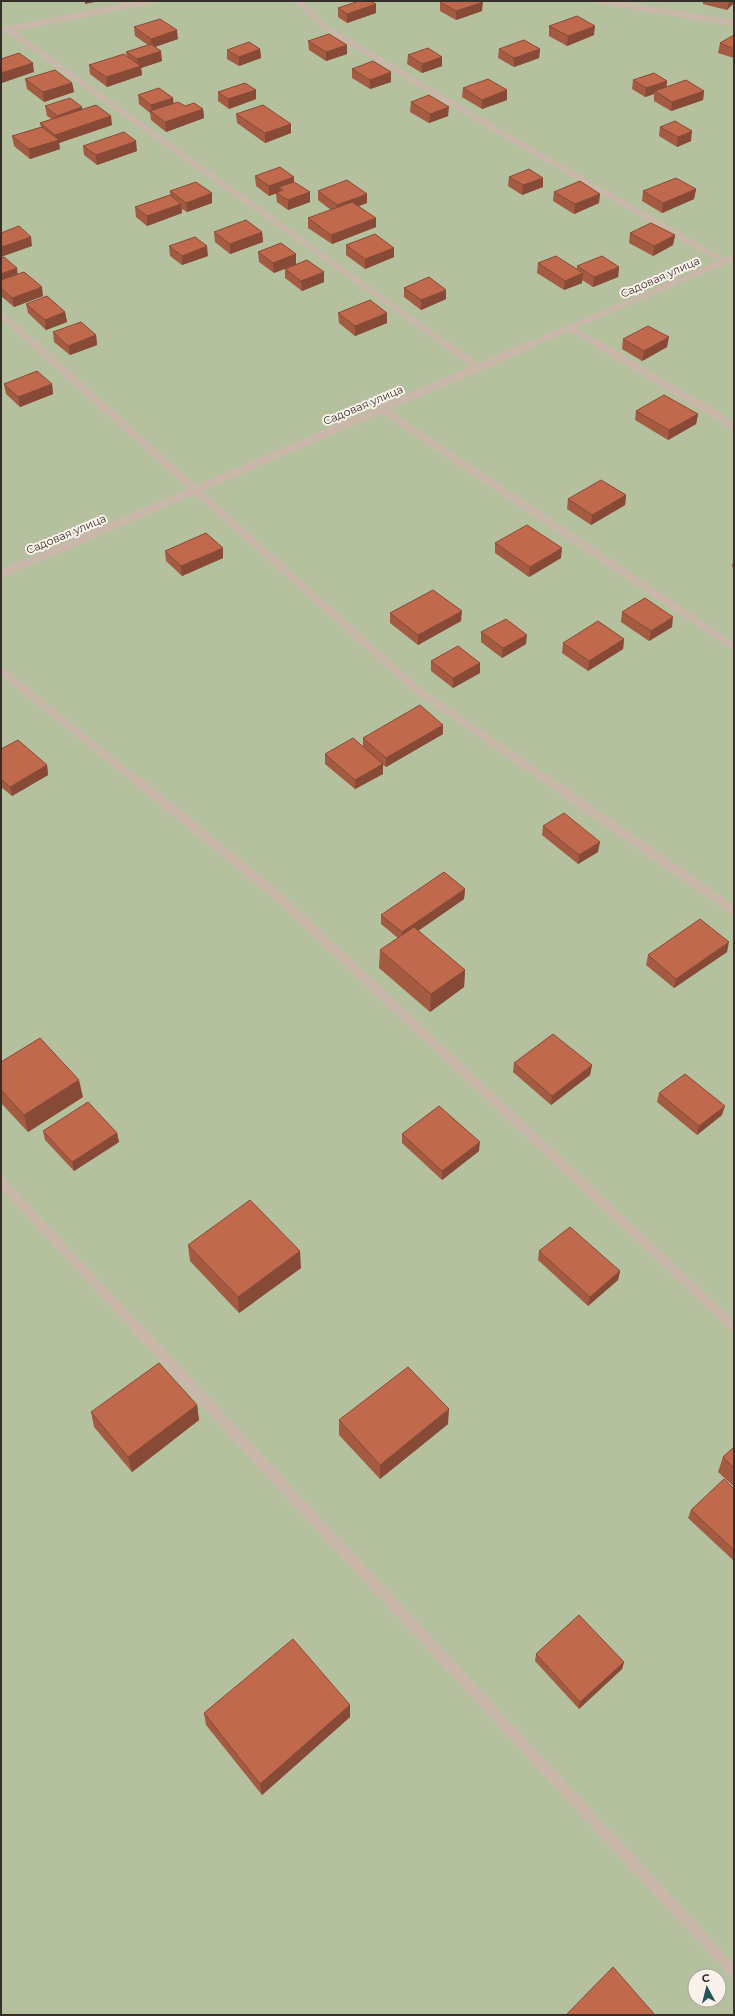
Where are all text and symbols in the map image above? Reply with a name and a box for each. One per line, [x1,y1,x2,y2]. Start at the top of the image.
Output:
street label: Садовая улица [618,253,702,301]
street label: Садовая улица [321,382,405,428]
street label: Садовая улица [24,511,108,557]
north arrow [687,1968,727,2008]
text: С [701,1971,711,1986]

